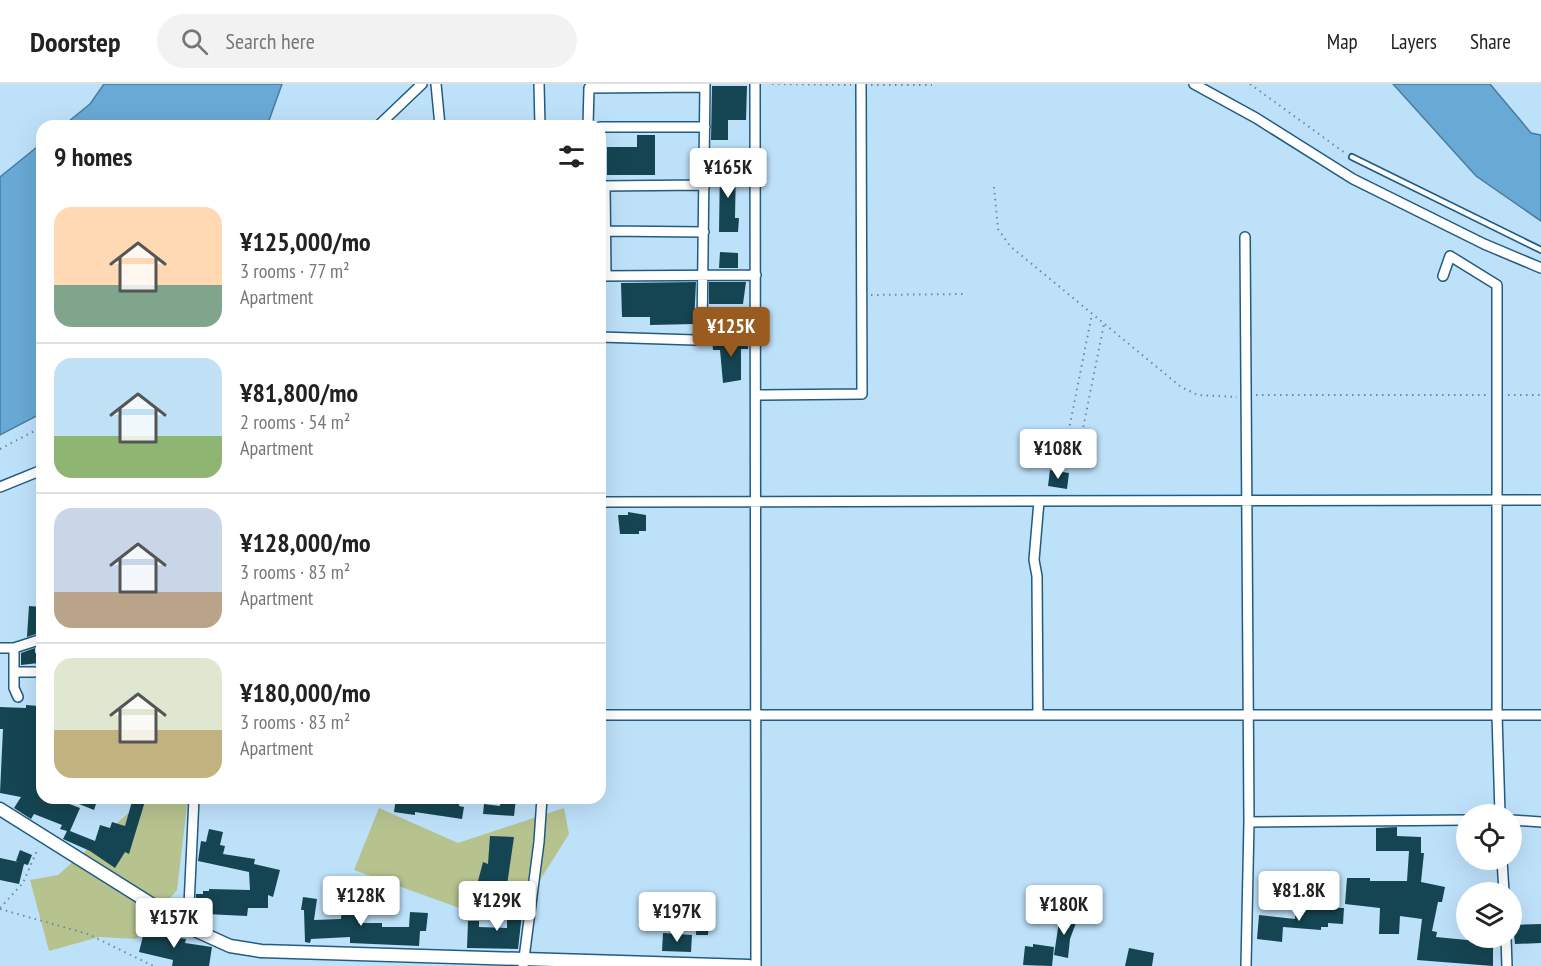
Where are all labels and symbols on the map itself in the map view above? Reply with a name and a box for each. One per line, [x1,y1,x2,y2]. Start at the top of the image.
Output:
pin: ¥165K [686,148,770,199]
pin: ¥125K [689,307,773,358]
pin: ¥108K [1016,429,1100,480]
pin: ¥81.8K [1250,871,1348,922]
pin: ¥128K [319,876,403,927]
pin: ¥129K [455,881,539,932]
pin: ¥180K [1022,885,1106,936]
pin: ¥197K [635,892,719,943]
pin: ¥157K [132,898,216,949]

